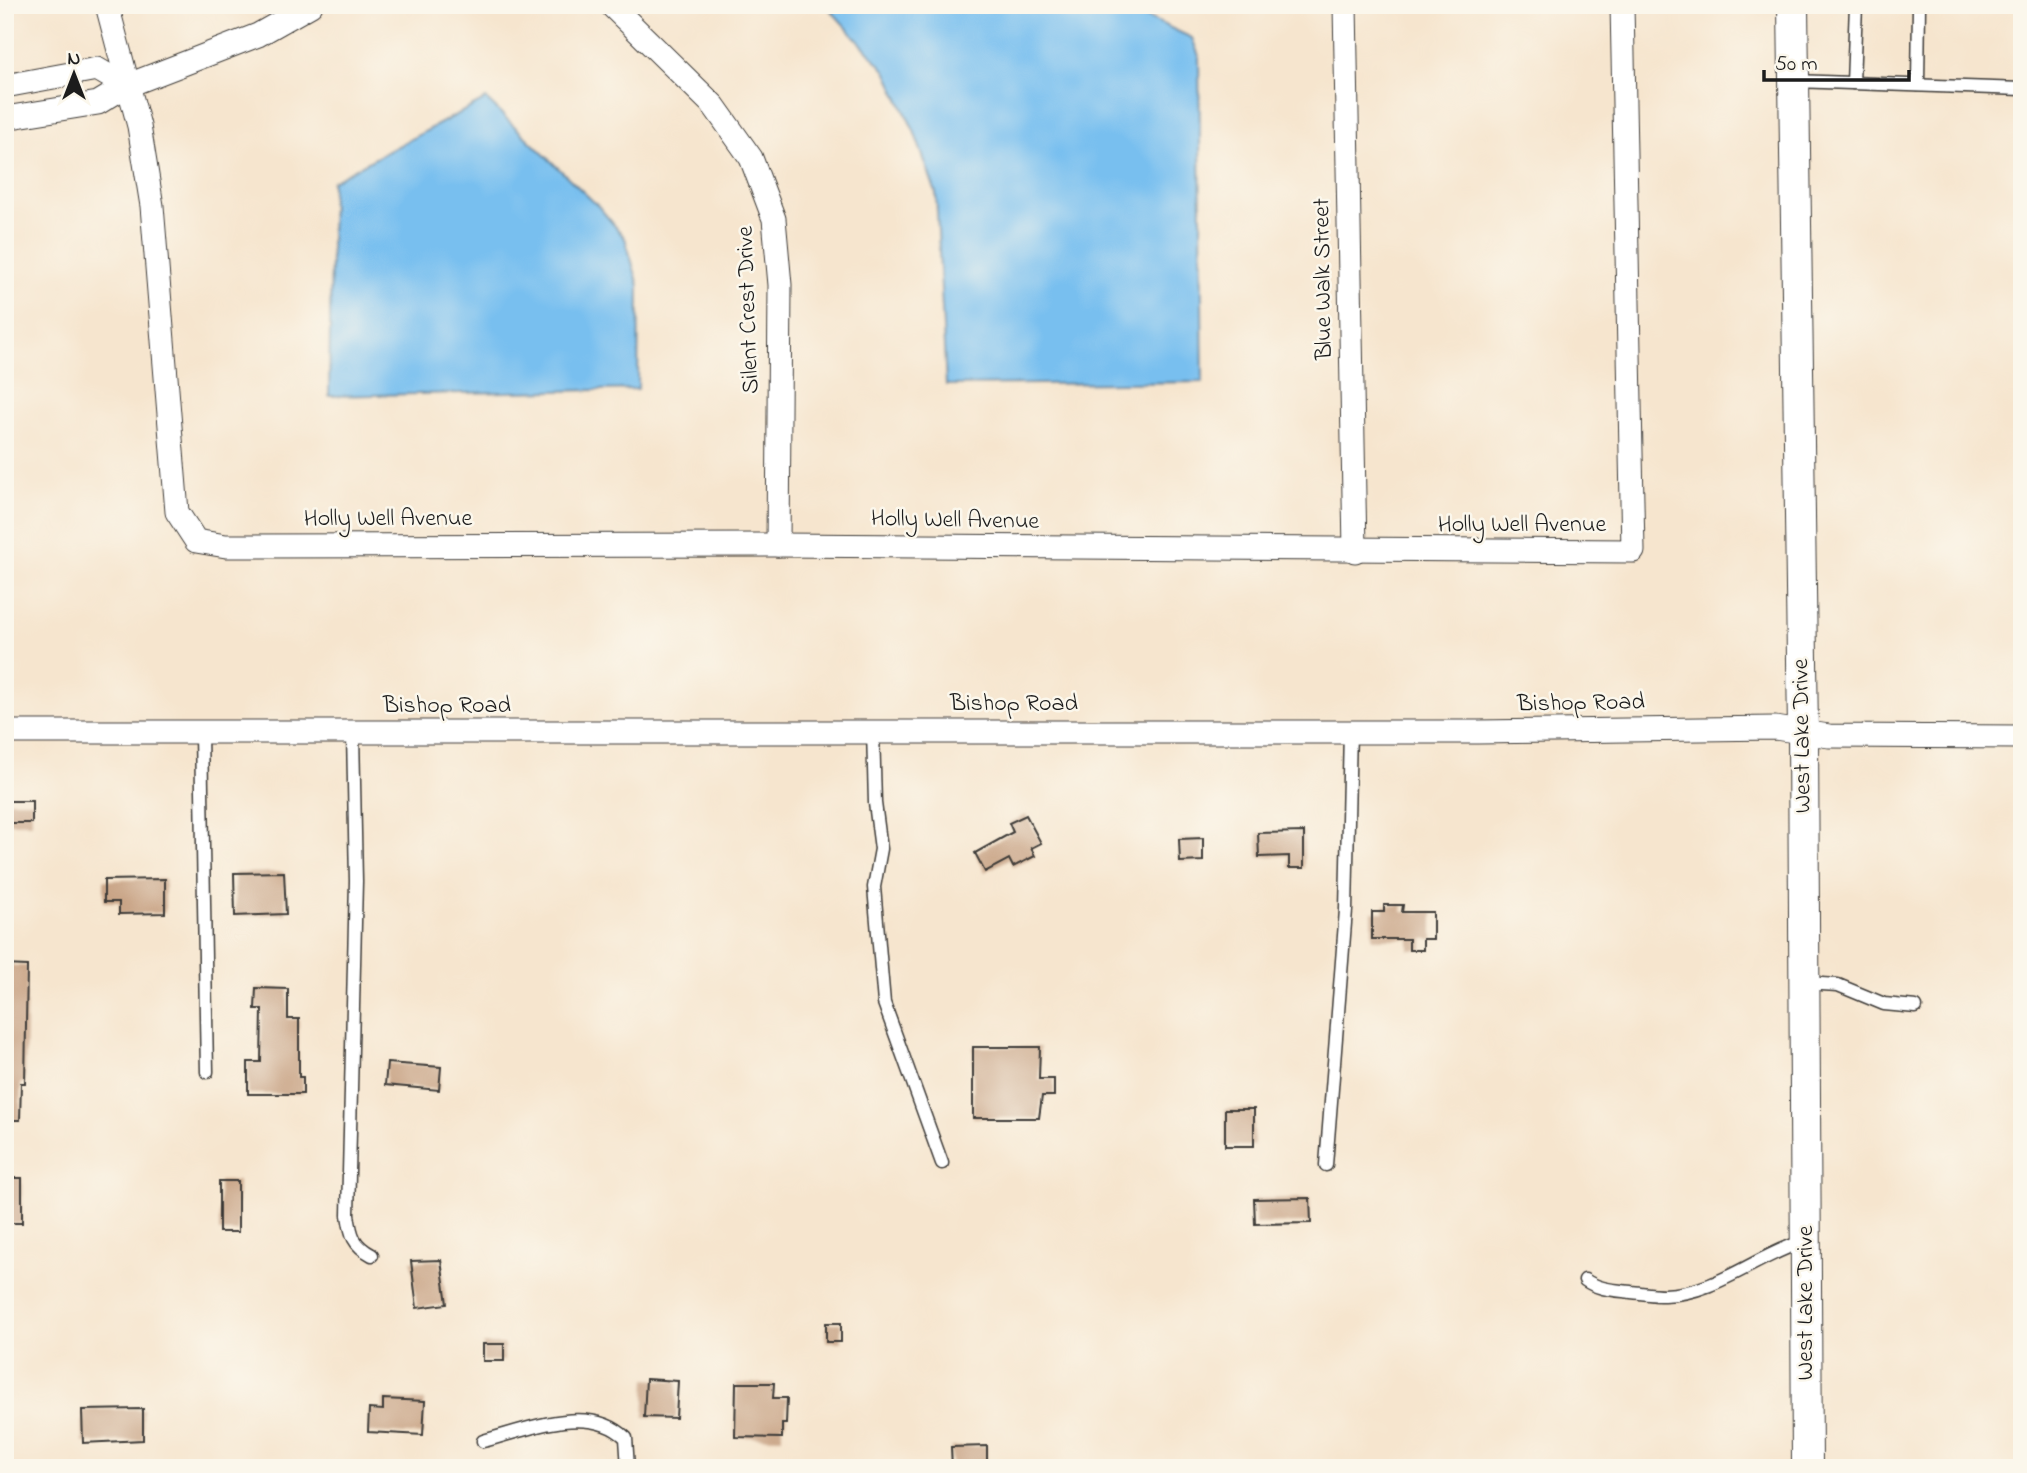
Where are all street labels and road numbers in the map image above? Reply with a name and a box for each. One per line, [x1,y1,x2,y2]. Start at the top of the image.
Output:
street label: Blue Walk Street [1305,198,1343,361]
street label: Silent Crest Drive [729,225,769,395]
street label: Holly Well Avenue [304,502,472,538]
street label: Holly Well Avenue [871,502,1040,541]
street label: Holly Well Avenue [1438,508,1606,544]
street label: West Lake Drive [1784,658,1822,814]
street label: Bishop Road [1516,685,1646,723]
street label: Bishop Road [949,687,1078,722]
street label: Bishop Road [382,689,511,724]
street label: West Lake Drive [1789,1225,1824,1380]

